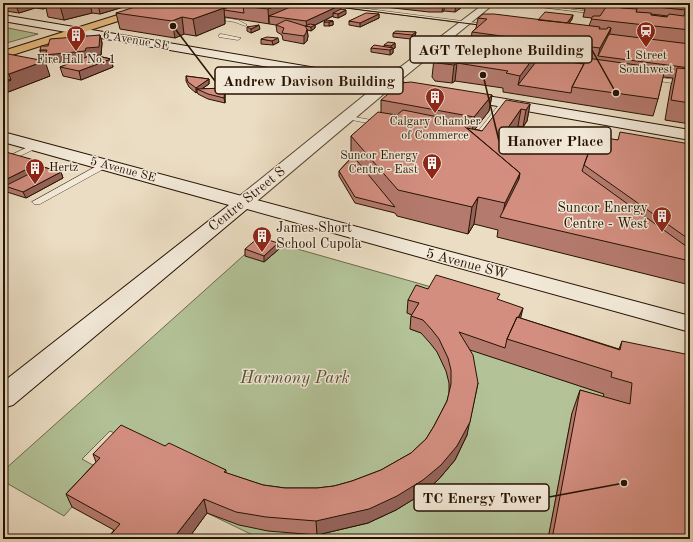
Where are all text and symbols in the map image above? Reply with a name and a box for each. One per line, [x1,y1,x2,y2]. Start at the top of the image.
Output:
station icon: 1 Street Southwest [635,20,657,48]
building icon: Fire Hall No. 1 [65,24,87,52]
street label: 6 Avenue SE [102,29,170,53]
callout: AGT Telephone Building [410,36,592,63]
text: AGT Telephone Building [418,44,585,59]
place label: 1 Street Southwest [619,50,673,76]
place label: Fire Hall No. 1 [36,54,116,66]
callout: Andrew Davison Building [215,67,403,94]
text: Andrew Davison Building [223,75,396,90]
building icon: Calgary Chamber of Commerce [424,86,446,114]
place label: Calgary Chamber of Commerce [390,116,481,142]
callout: Hanover Place [499,127,611,154]
text: Hanover Place [507,135,603,150]
place label: Suncor Energy Centre - East [340,150,419,176]
building icon: Suncor Energy Centre - East [421,152,443,180]
street label: 5 Avenue SE [89,155,157,185]
building icon: Hertz [24,157,46,185]
place label: Hertz [49,162,78,174]
street label: Centre Street S [206,164,288,234]
place label: Suncor Energy Centre - West [557,201,649,231]
building icon: Suncor Energy Centre - West [651,205,673,233]
place label: James Short School Cupola [276,221,362,251]
building icon: James Short School Cupola [251,225,273,253]
street label: 5 Avenue SW [425,246,509,282]
park label: Harmony Park [239,370,350,387]
callout: TC Energy Tower [414,484,549,511]
text: TC Energy Tower [423,492,542,507]

